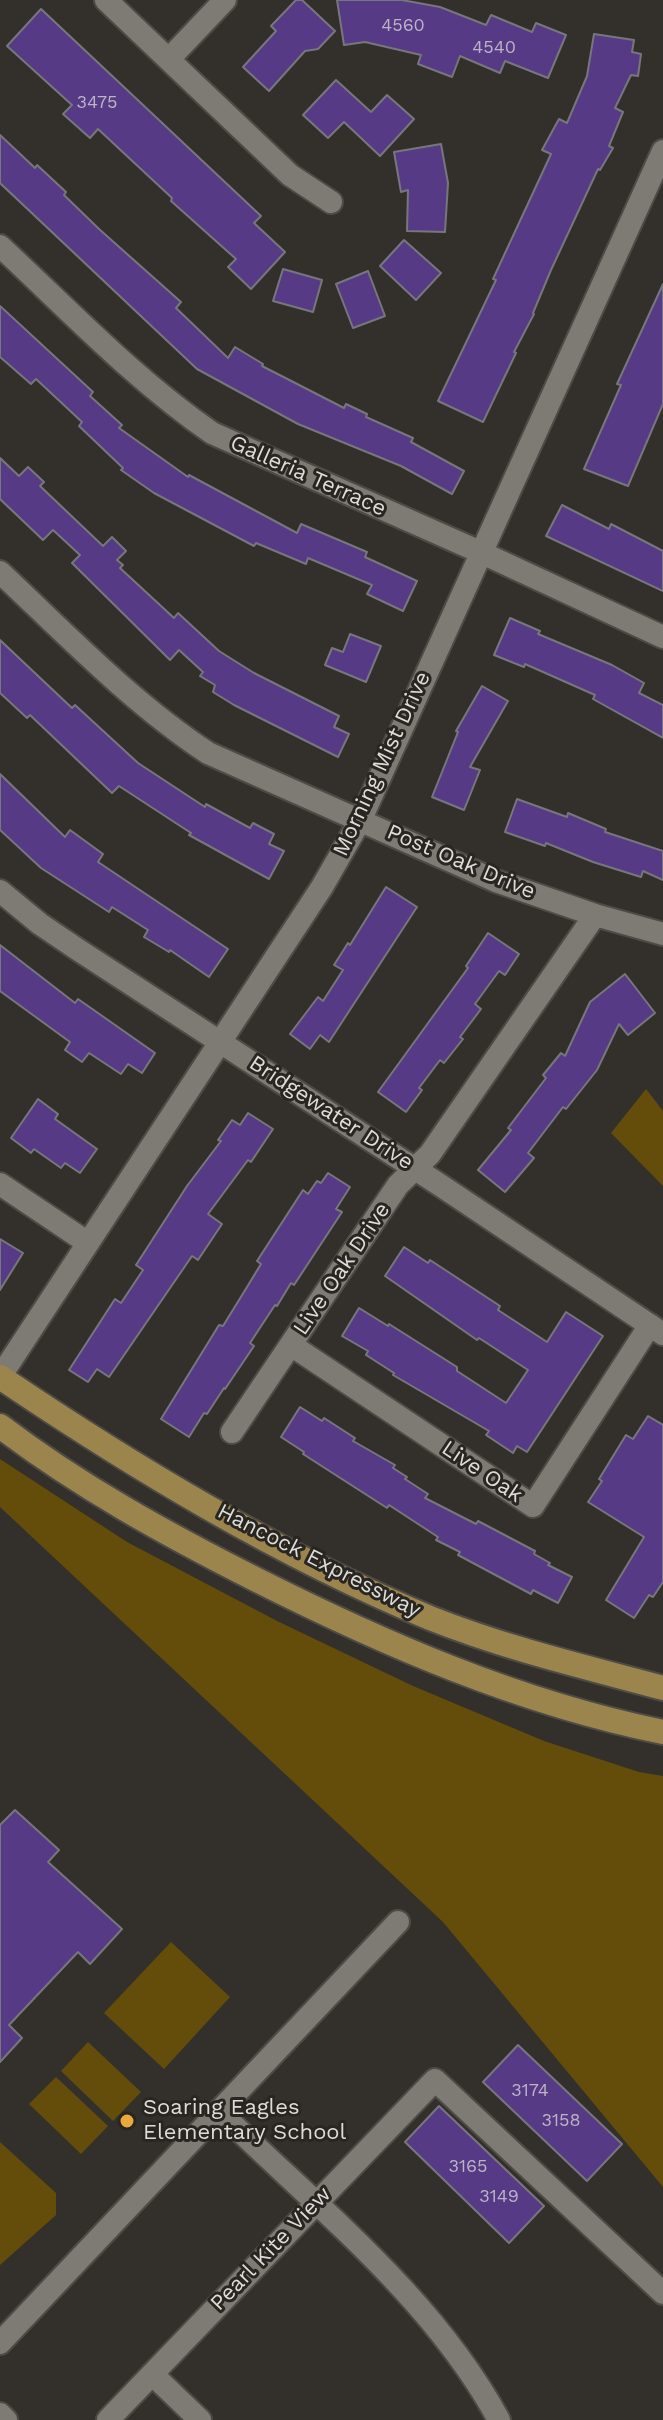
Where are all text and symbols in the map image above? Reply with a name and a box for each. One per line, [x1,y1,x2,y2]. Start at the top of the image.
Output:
house number: 4560 [381,15,425,37]
house number: 4540 [472,37,516,59]
house number: 3475 [76,92,118,114]
street label: Galleria Terrace [226,430,390,522]
street label: Morning Mist Drive [328,667,436,861]
street label: Post Oak Drive [383,819,539,905]
street label: Bridgewater Drive [244,1050,418,1176]
street label: Live Oak Drive [288,1198,396,1340]
street label: Live Oak [436,1435,528,1509]
street label: Hancock Expressway [213,1498,425,1624]
house number: 3174 [511,2080,549,2102]
place label: Soaring Eagles Elementary School [143,2095,346,2146]
house number: 3158 [541,2110,581,2132]
marker: Soaring Eagles Elementary School [118,2112,136,2130]
house number: 3165 [449,2156,487,2178]
street label: Pearl Kite View [205,2181,337,2317]
house number: 3149 [479,2186,519,2208]

